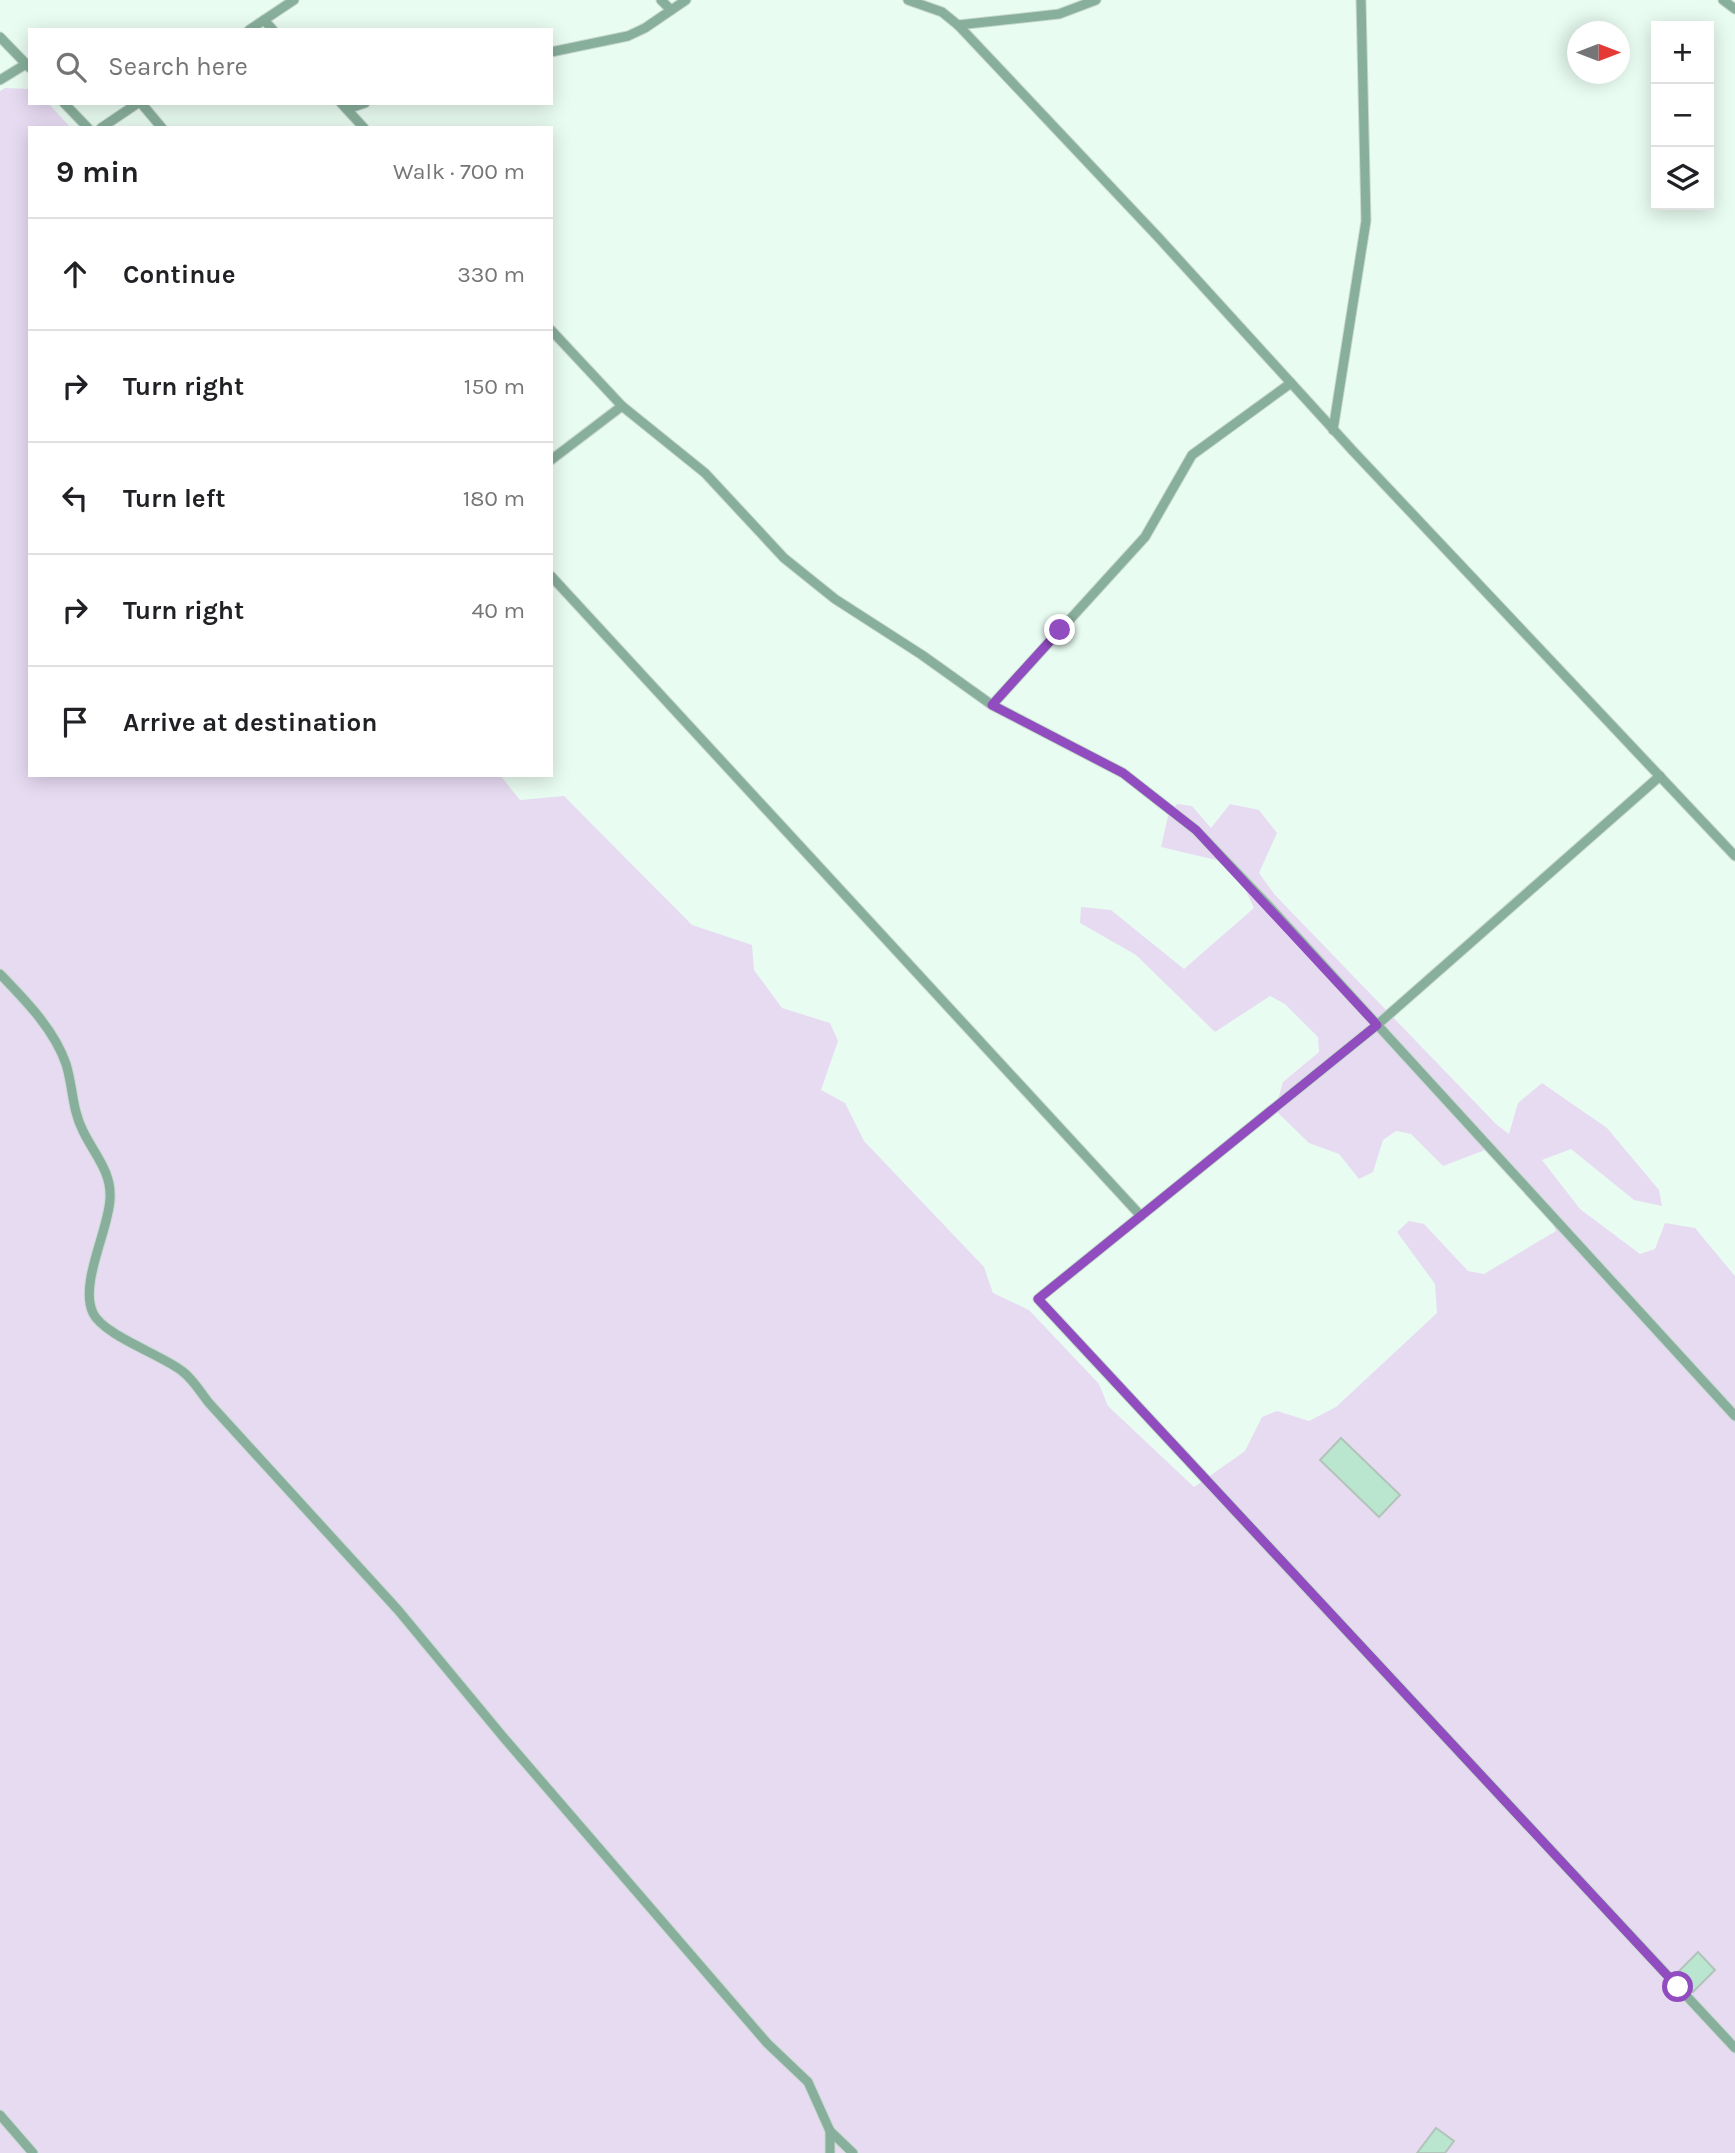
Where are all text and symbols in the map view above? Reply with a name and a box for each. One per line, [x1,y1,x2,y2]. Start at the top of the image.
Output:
north arrow [1567,21,1630,84]
map controls [1651,21,1714,210]
button: + [1651,21,1714,84]
search box [28,28,553,105]
icon: search [52,48,90,86]
text: Search here [108,51,248,82]
button: − [1651,84,1714,147]
button: layers [1651,147,1714,210]
text: 9 min [56,154,139,190]
text: Walk · 700 m [393,158,525,185]
icon: ahead [56,255,94,293]
text: Continue [123,259,235,290]
text: 330 m [457,261,525,288]
icon: right [56,367,94,405]
text: Turn right [123,371,244,402]
text: 150 m [464,373,525,400]
icon: left [56,479,94,517]
text: Turn left [123,483,225,514]
text: 180 m [463,485,525,512]
icon: right [56,591,94,629]
text: Turn right [123,595,244,626]
text: 40 m [472,597,525,624]
route end [1044,614,1075,645]
icon: arrive [56,703,94,741]
text: Arrive at destination [123,707,377,738]
route start [1662,1971,1693,2002]

